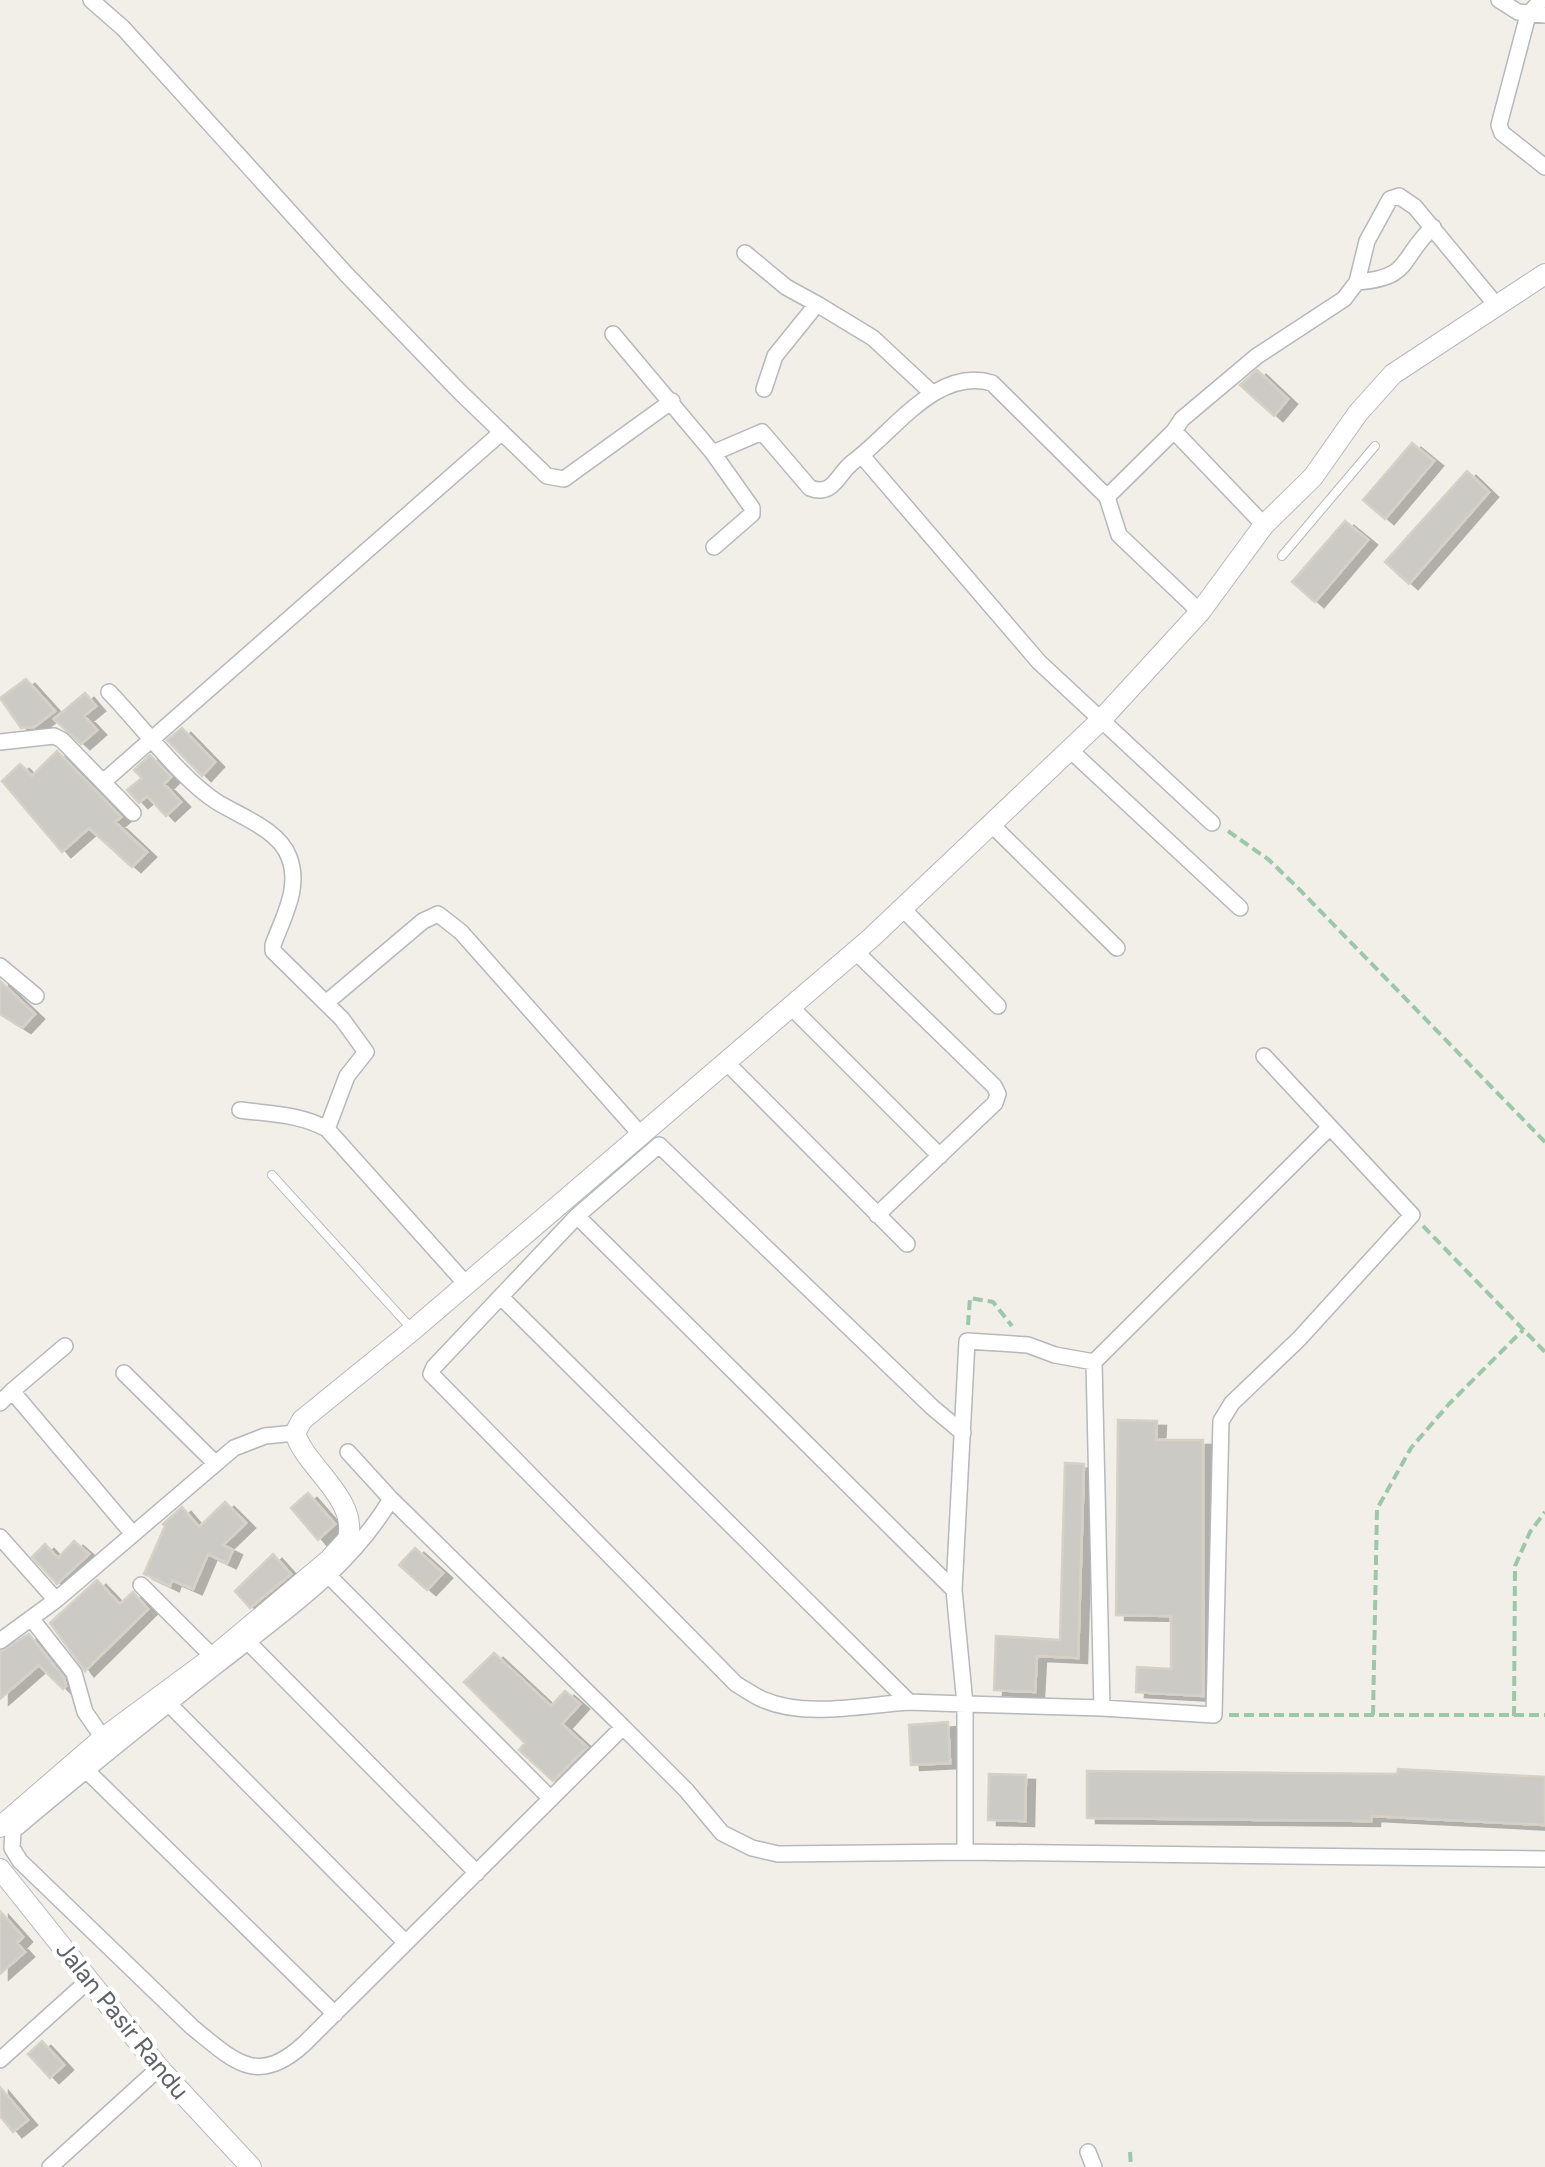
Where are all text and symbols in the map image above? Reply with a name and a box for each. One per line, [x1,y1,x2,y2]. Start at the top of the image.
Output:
street label: Jalan Pasir Randu [50,1935,196,2105]

